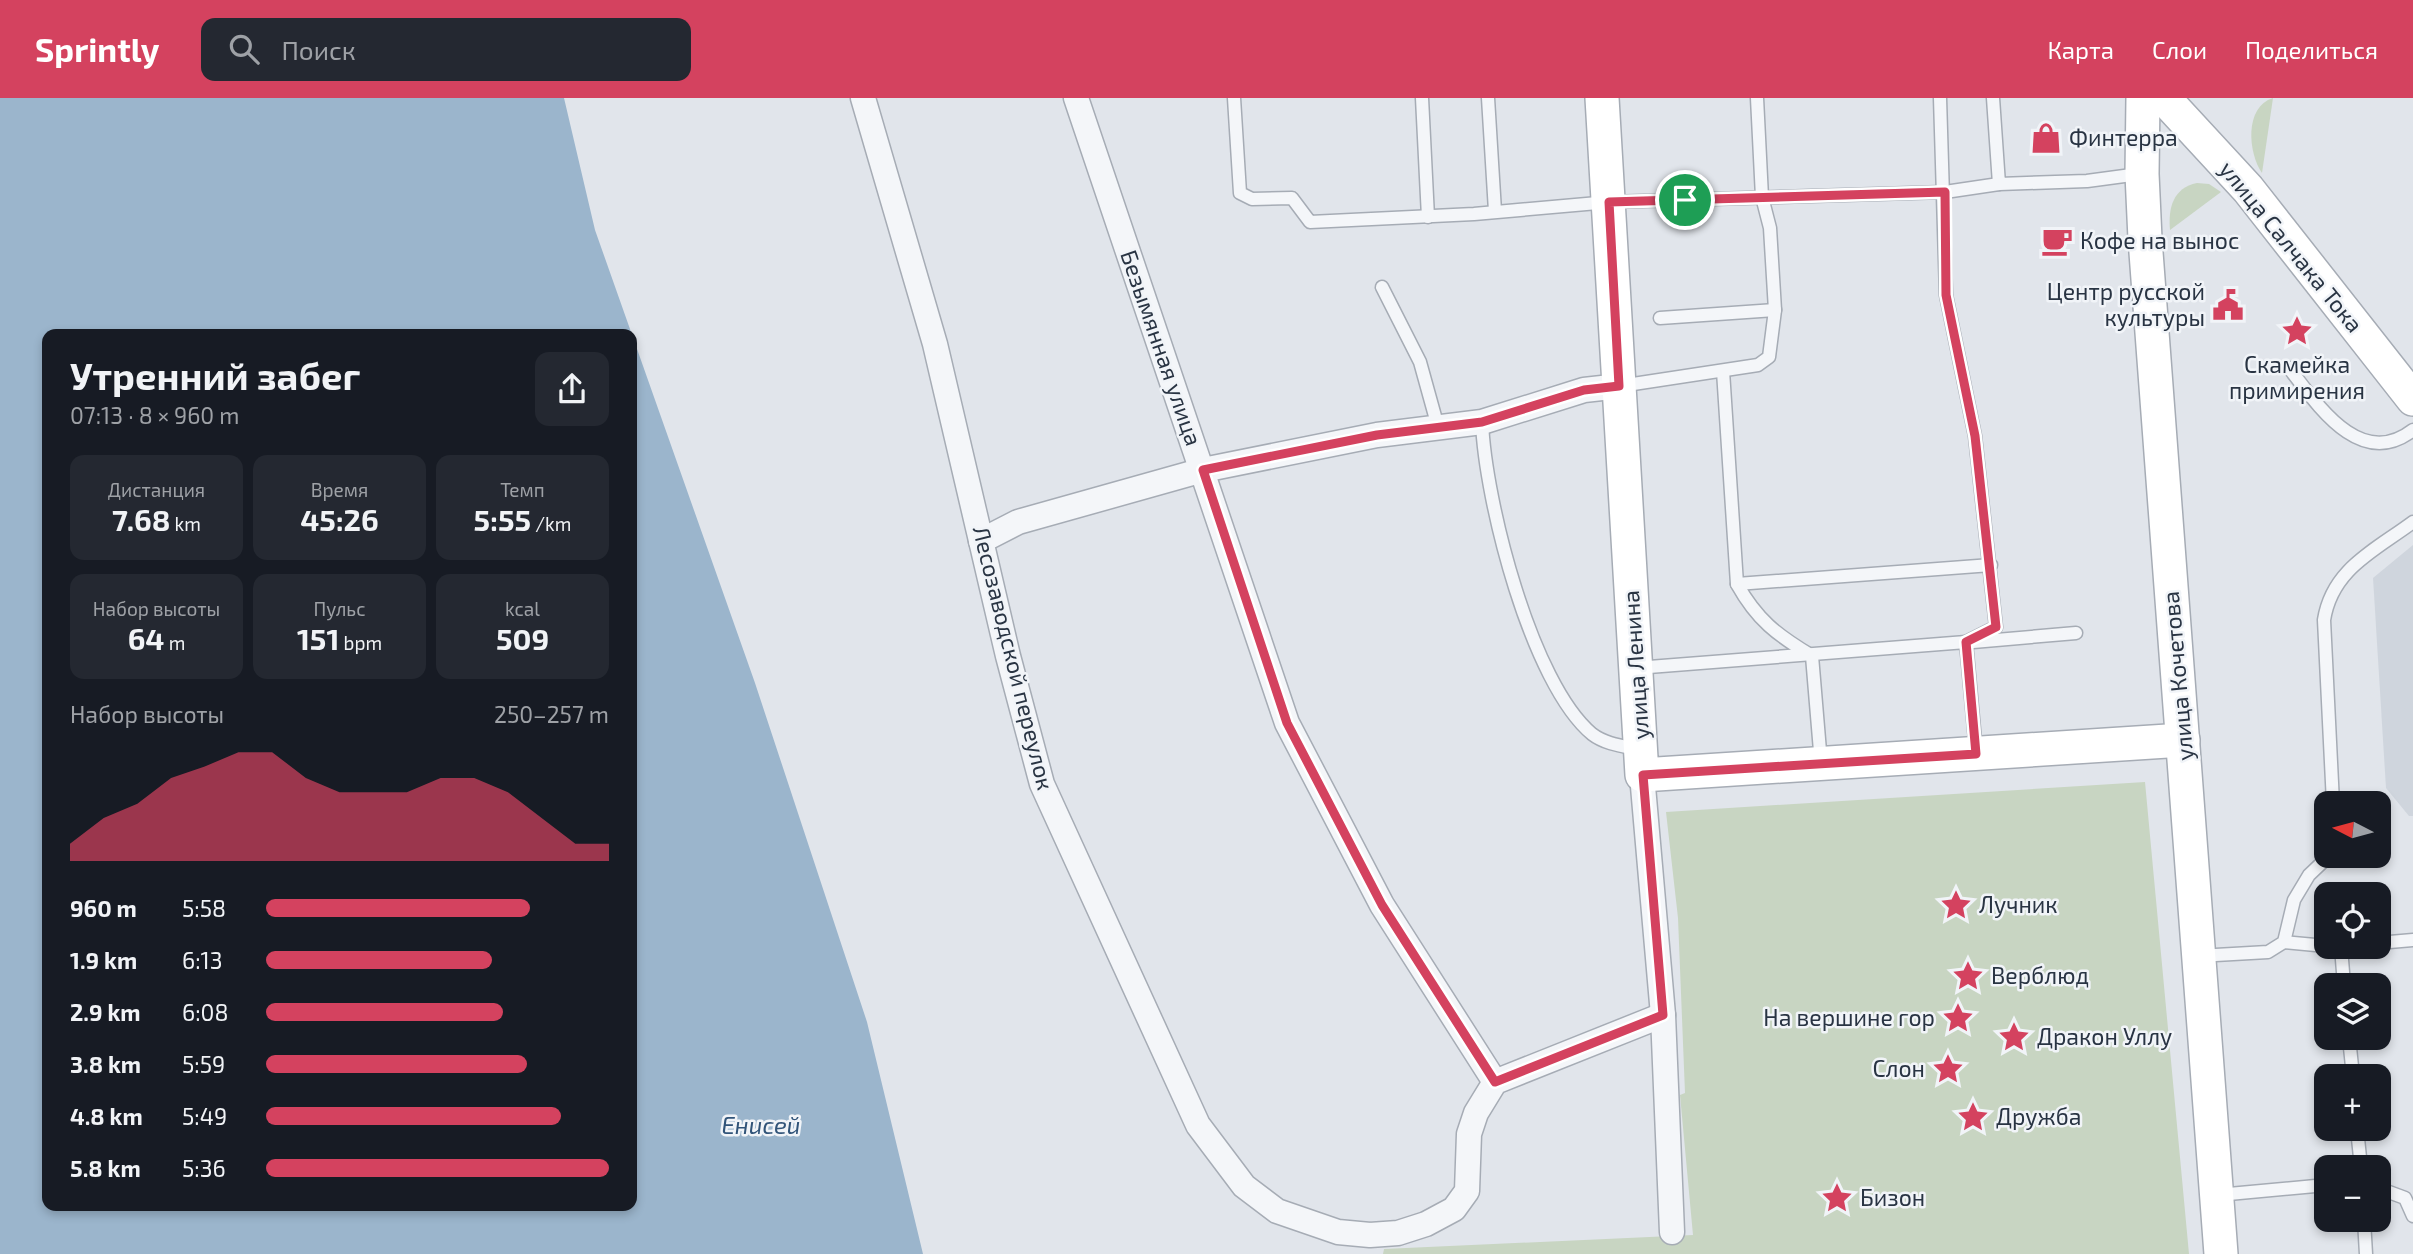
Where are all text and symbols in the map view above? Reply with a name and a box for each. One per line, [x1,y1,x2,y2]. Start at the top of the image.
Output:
search box [201,18,691,81]
text: Sprintly [35,29,159,69]
icon: search [225,30,263,68]
text: Поиск [281,34,356,65]
text: Карта [2047,35,2114,64]
text: Слои [2152,35,2207,64]
text: Поделиться [2245,35,2378,64]
shop icon: Финтерра [2029,121,2063,155]
place label: Финтерра [2069,123,2178,151]
street label: улица Салчака Тока [2213,155,2369,338]
pin [1655,170,1715,230]
icon: arrive [1666,181,1704,219]
cafe icon: Кофе на вынос [2040,224,2074,258]
place label: Кофе на вынос [2080,226,2239,254]
street label: Безымянная улица [1114,246,1209,450]
place label: Центр русской культуры [2047,277,2205,332]
public building icon: Центр русской культуры [2211,288,2245,322]
place icon: Скамейка примирения [2280,314,2314,348]
place label: Скамейка примирения [2229,350,2365,404]
text: Утренний забег [70,352,360,398]
button: share [535,352,609,426]
text: 07:13 · 8 × 960 m [70,401,240,429]
text: Дистанция [108,478,205,501]
text: Время [311,478,368,501]
text: Темп [500,478,545,501]
text: 7.68 [112,501,170,537]
text: 45:26 [300,501,379,537]
text: 5:55 [474,501,531,537]
text: km [170,512,201,535]
text: /km [531,512,571,535]
street label: Лесозаводской переулок [967,523,1060,793]
street label: улица Ленина [1616,589,1655,741]
street label: улица Кочетова [2156,590,2199,762]
text: Набор высоты [93,597,220,620]
text: Пульс [313,597,366,620]
text: kcal [505,597,540,620]
text: 64 [128,620,164,656]
text: 151 [297,620,339,656]
text: 509 [496,620,549,656]
text: m [164,631,185,654]
text: bpm [339,631,382,654]
text: Набор высоты [70,700,224,728]
text: 250–257 m [494,700,609,728]
north arrow [2314,791,2390,868]
map controls [2314,791,2391,1232]
button: locate [2314,882,2391,959]
place icon: Лучник [1939,888,1973,922]
place label: Лучник [1979,890,2058,919]
text: 960 m [70,894,137,922]
text: 5:58 [182,894,226,922]
text: 1.9 km [70,946,137,974]
text: 6:13 [182,946,223,974]
place icon: Верблюд [1951,959,1985,993]
place label: Верблюд [1991,961,2089,989]
button: layers [2314,973,2391,1050]
text: 2.9 km [70,998,141,1026]
text: 6:08 [182,998,228,1026]
place icon: На вершине гор [1941,1001,1975,1035]
place label: На вершине гор [1763,1003,1935,1031]
place icon: Дракон Уллу [1997,1020,2031,1054]
place label: Дракон Уллу [2037,1022,2172,1051]
text: 3.8 km [70,1050,141,1078]
text: 5:59 [182,1050,225,1078]
place icon: Слон [1931,1052,1965,1086]
place label: Слон [1872,1054,1925,1082]
button: + [2314,1064,2391,1141]
place icon: Дружба [1956,1100,1990,1134]
text: 4.8 km [70,1102,143,1130]
text: 5:49 [182,1102,227,1130]
place label: Дружба [1996,1102,2082,1131]
water label: Енисей [721,1110,801,1139]
text: 5.8 km [70,1154,141,1182]
text: 5:36 [182,1154,226,1182]
button: − [2314,1155,2391,1232]
place icon: Бизон [1820,1181,1854,1215]
place label: Бизон [1860,1183,1925,1211]

